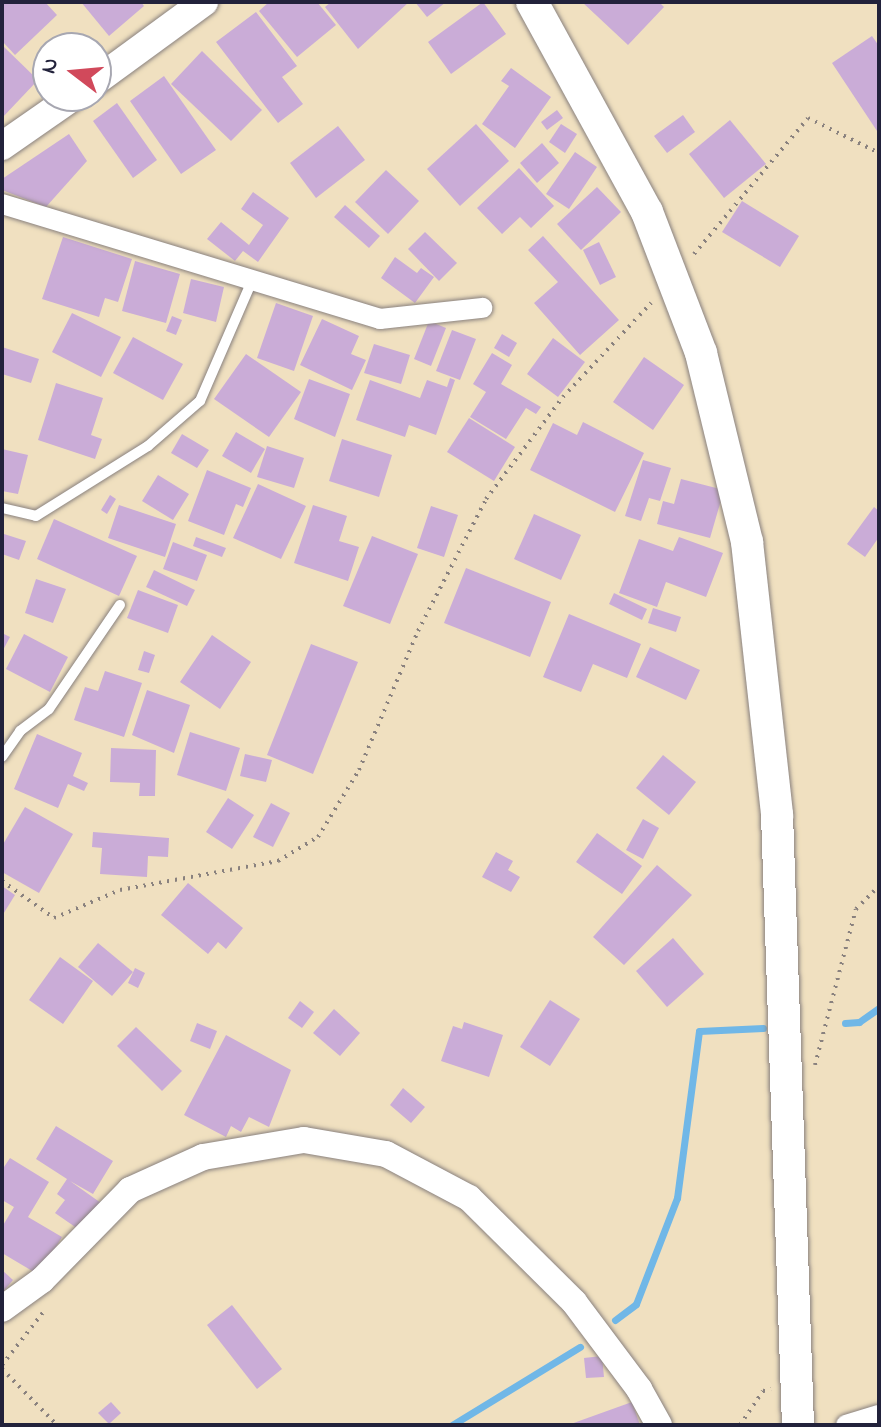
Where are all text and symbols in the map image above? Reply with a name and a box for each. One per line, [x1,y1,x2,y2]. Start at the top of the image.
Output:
north arrow [32,32,112,112]
text: N [33,54,68,77]

